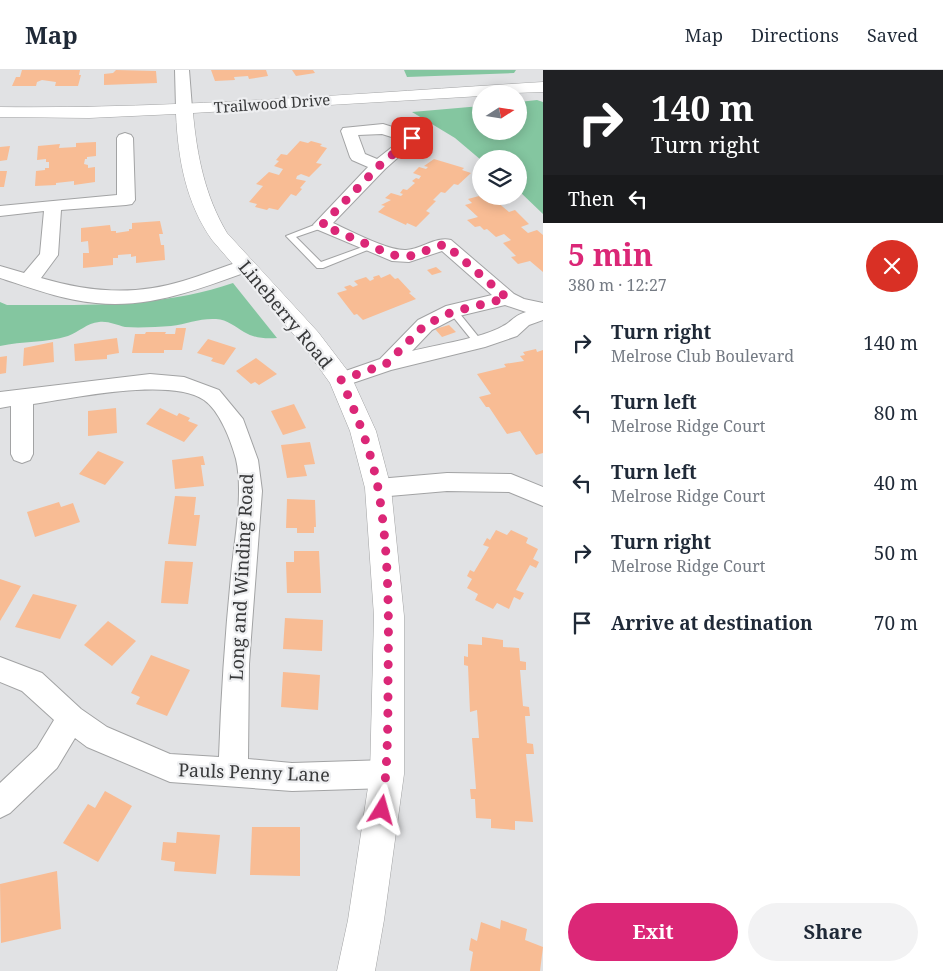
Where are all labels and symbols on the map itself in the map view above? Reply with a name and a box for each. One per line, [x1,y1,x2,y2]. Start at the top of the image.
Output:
north arrow [472,85,528,140]
street label: Trailwood Drive [213,89,331,117]
pin [391,117,433,159]
street label: Lineberry Road [234,255,338,373]
street label: Long and Winding Road [224,473,258,681]
street label: Pauls Penny Lane [178,757,330,787]
position arrow [355,783,407,835]

